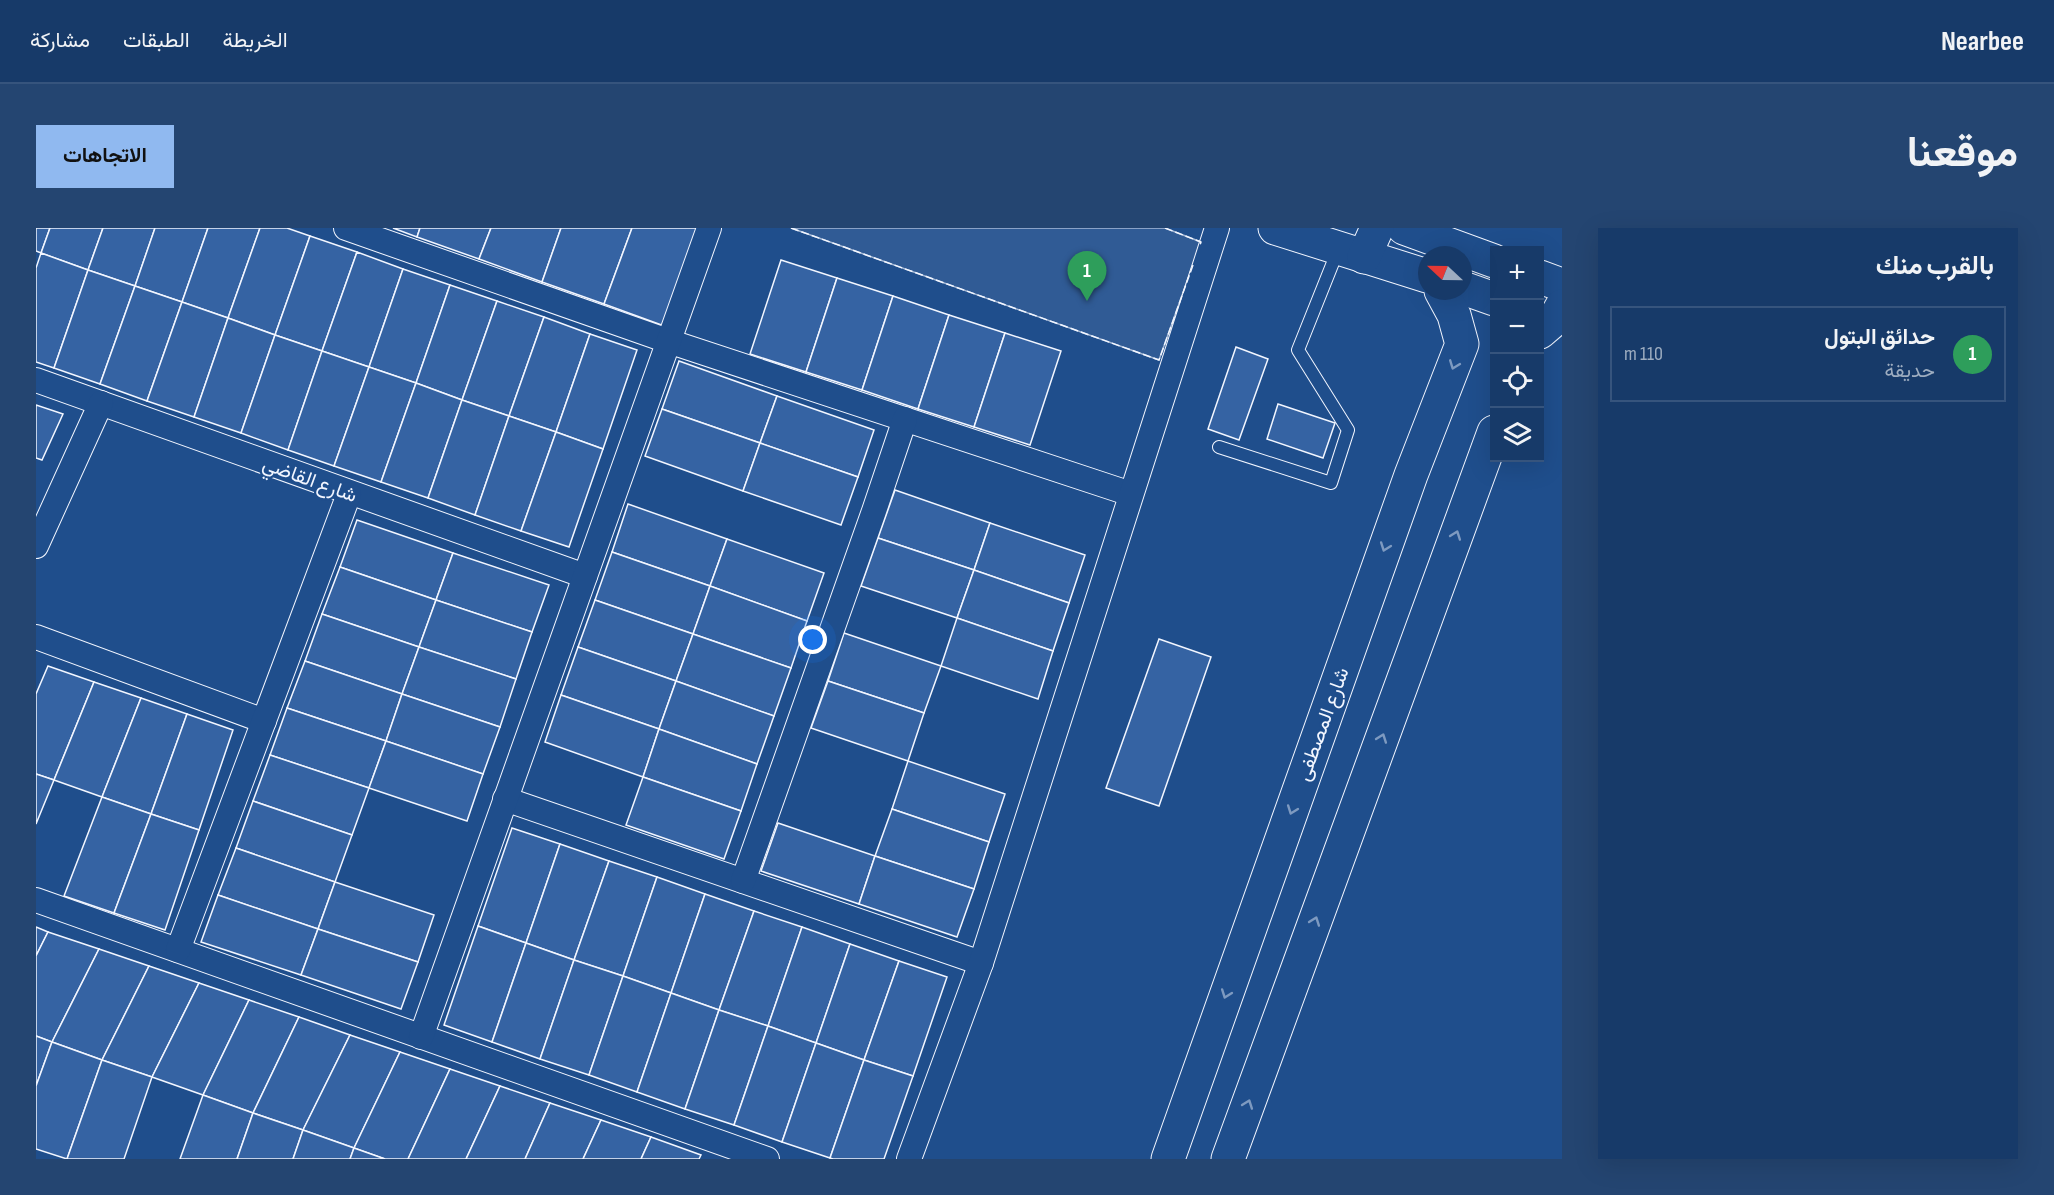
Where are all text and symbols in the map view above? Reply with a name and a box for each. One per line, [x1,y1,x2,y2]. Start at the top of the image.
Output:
text: Nearbee [1941,25,2024,58]
text: مشاركة [30,28,90,53]
text: الطبقات [123,28,190,53]
text: الخريطة [223,28,288,53]
button: الاتجاهات [36,125,174,188]
text: موقعنا [1907,128,2018,179]
north arrow [1418,246,1472,300]
map controls [1490,246,1544,462]
button: + [1490,246,1544,300]
pin: 1 [1068,251,1106,301]
text: بالقرب منك [1876,251,1994,282]
button: − [1490,300,1544,354]
text: حدائق البتول [1824,324,1935,351]
text: 110 m [1624,342,1663,366]
text: 1 [1969,342,1976,366]
button: locate [1490,354,1544,408]
one-way arrow [1449,358,1461,369]
text: حديقة [1884,359,1935,383]
button: layers [1490,408,1544,462]
street label: شارع القاضي [258,452,360,512]
one-way arrow [1449,530,1462,541]
one-way arrow [1380,541,1393,552]
your location [798,625,827,654]
street label: شارع المصطفى [1291,664,1355,785]
one-way arrow [1375,733,1388,744]
one-way arrow [1286,804,1299,815]
one-way arrow [1308,916,1321,927]
one-way arrow [1221,988,1234,999]
one-way arrow [1241,1099,1254,1110]

